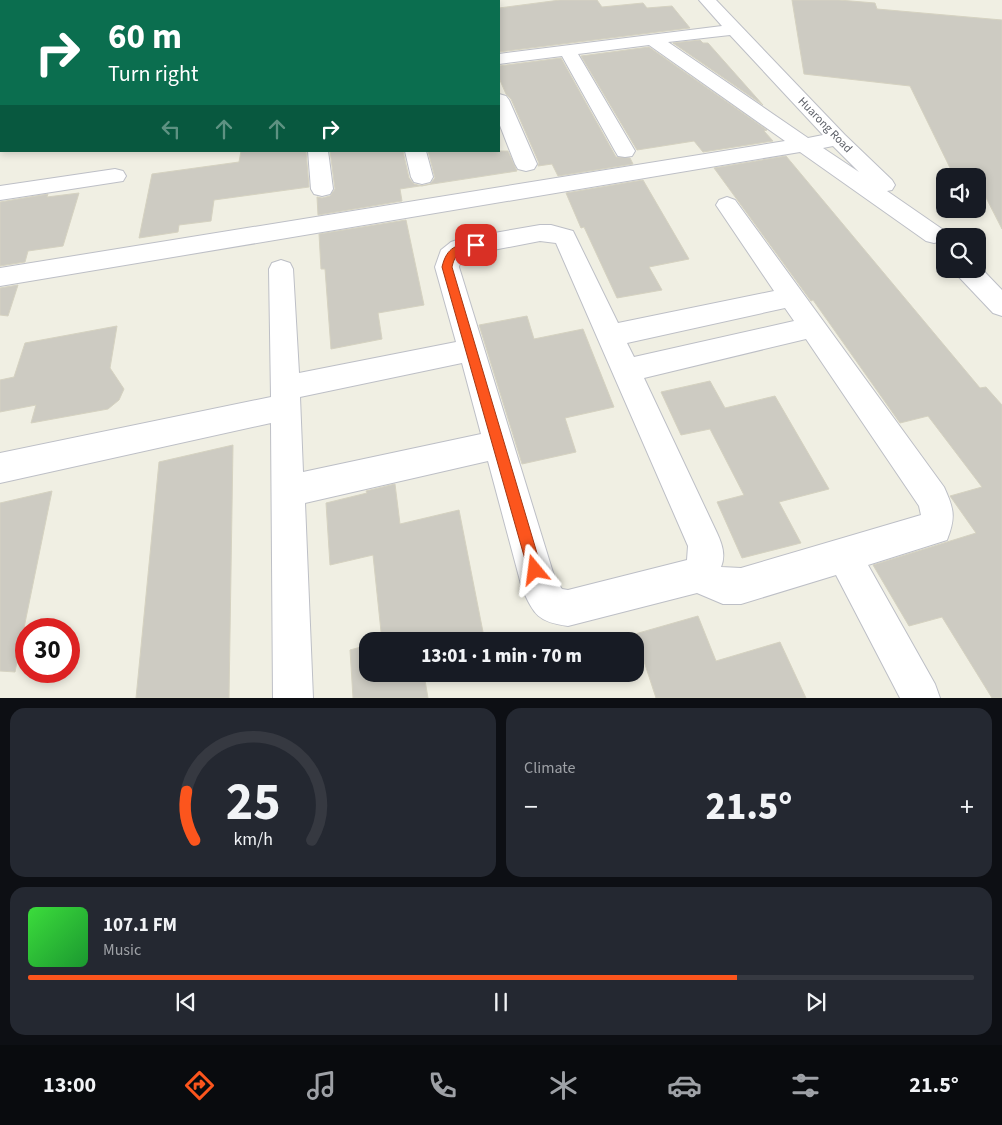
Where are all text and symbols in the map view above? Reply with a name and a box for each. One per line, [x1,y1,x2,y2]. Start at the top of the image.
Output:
text: 60 m [108,12,182,62]
icon: right [25,20,90,85]
text: Turn right [108,58,198,90]
street label: Huarong Road [794,93,856,157]
icon: left [157,115,185,143]
icon: ahead [210,115,238,143]
icon: ahead [263,115,291,143]
icon: right [316,115,344,143]
map controls [936,168,986,278]
button: sound [936,168,986,218]
pin [455,224,497,266]
button: search [936,228,986,278]
icon: arrive [462,231,490,259]
position arrow [508,543,560,595]
speed limit sign: 30 [15,618,80,683]
text: 13:01 · 1 min · 70 m [421,643,582,670]
text: Climate [524,757,575,779]
text: 25 [226,766,280,840]
text: 21.5° [706,780,792,834]
text: − [524,787,538,827]
text: + [960,787,974,827]
text: km/h [233,827,273,852]
text: 107.1 FM [103,912,177,939]
text: Music [103,939,141,961]
icon: previous [172,988,200,1016]
icon: pause [487,988,515,1016]
icon: next [802,988,830,1016]
icon: directions [182,1068,217,1103]
icon: music [304,1068,339,1103]
icon: phone [425,1068,460,1103]
icon: climate [546,1068,581,1103]
icon: car [667,1068,702,1103]
icon: filters [788,1068,823,1103]
text: 13:00 [43,1069,96,1101]
text: 21.5° [909,1069,959,1101]

